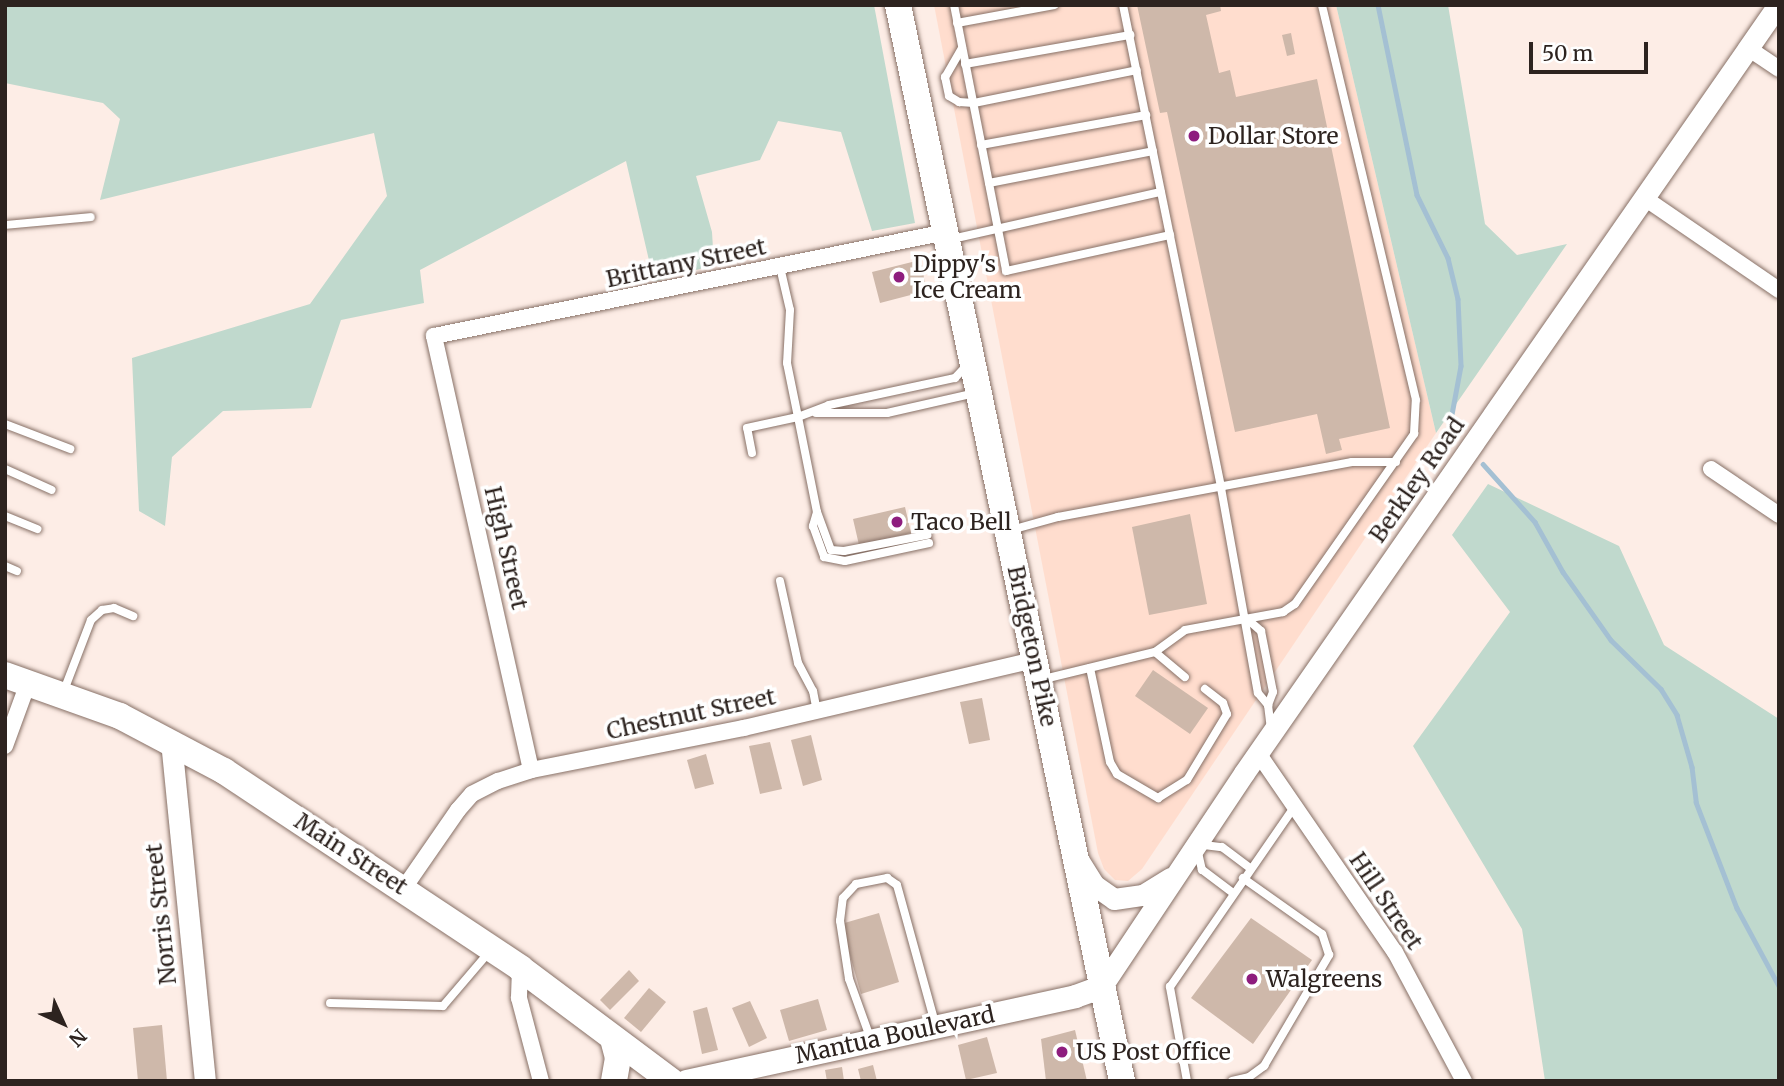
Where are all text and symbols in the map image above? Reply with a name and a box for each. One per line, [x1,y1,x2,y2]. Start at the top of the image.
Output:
scale bar [1532,28,1651,72]
text: 50 m [1542,40,1593,67]
place label: Dollar Store [1208,122,1338,150]
marker: Dollar Store [1186,128,1202,144]
street label: Brittany Street [604,233,768,293]
place label: Dippy's Ice Cream [913,250,1022,304]
marker: Dippy's Ice Cream [891,269,907,285]
street label: Berkley Road [1364,412,1470,548]
street label: High Street [478,484,534,612]
place label: Taco Bell [911,508,1012,536]
marker: Taco Bell [889,514,905,530]
street label: Bridgeton Pike [1002,563,1062,729]
street label: Chestnut Street [604,683,778,745]
street label: Main Street [289,807,413,901]
street label: Norris Street [140,842,182,986]
street label: Hill Street [1343,847,1429,955]
place label: Walgreens [1266,965,1382,993]
marker: Walgreens [1244,971,1260,987]
north arrow [28,988,98,1058]
street label: Mantua Boulevard [793,1000,997,1070]
text: N [64,1024,92,1052]
place label: US Post Office [1076,1038,1231,1066]
marker: US Post Office [1054,1044,1070,1060]

